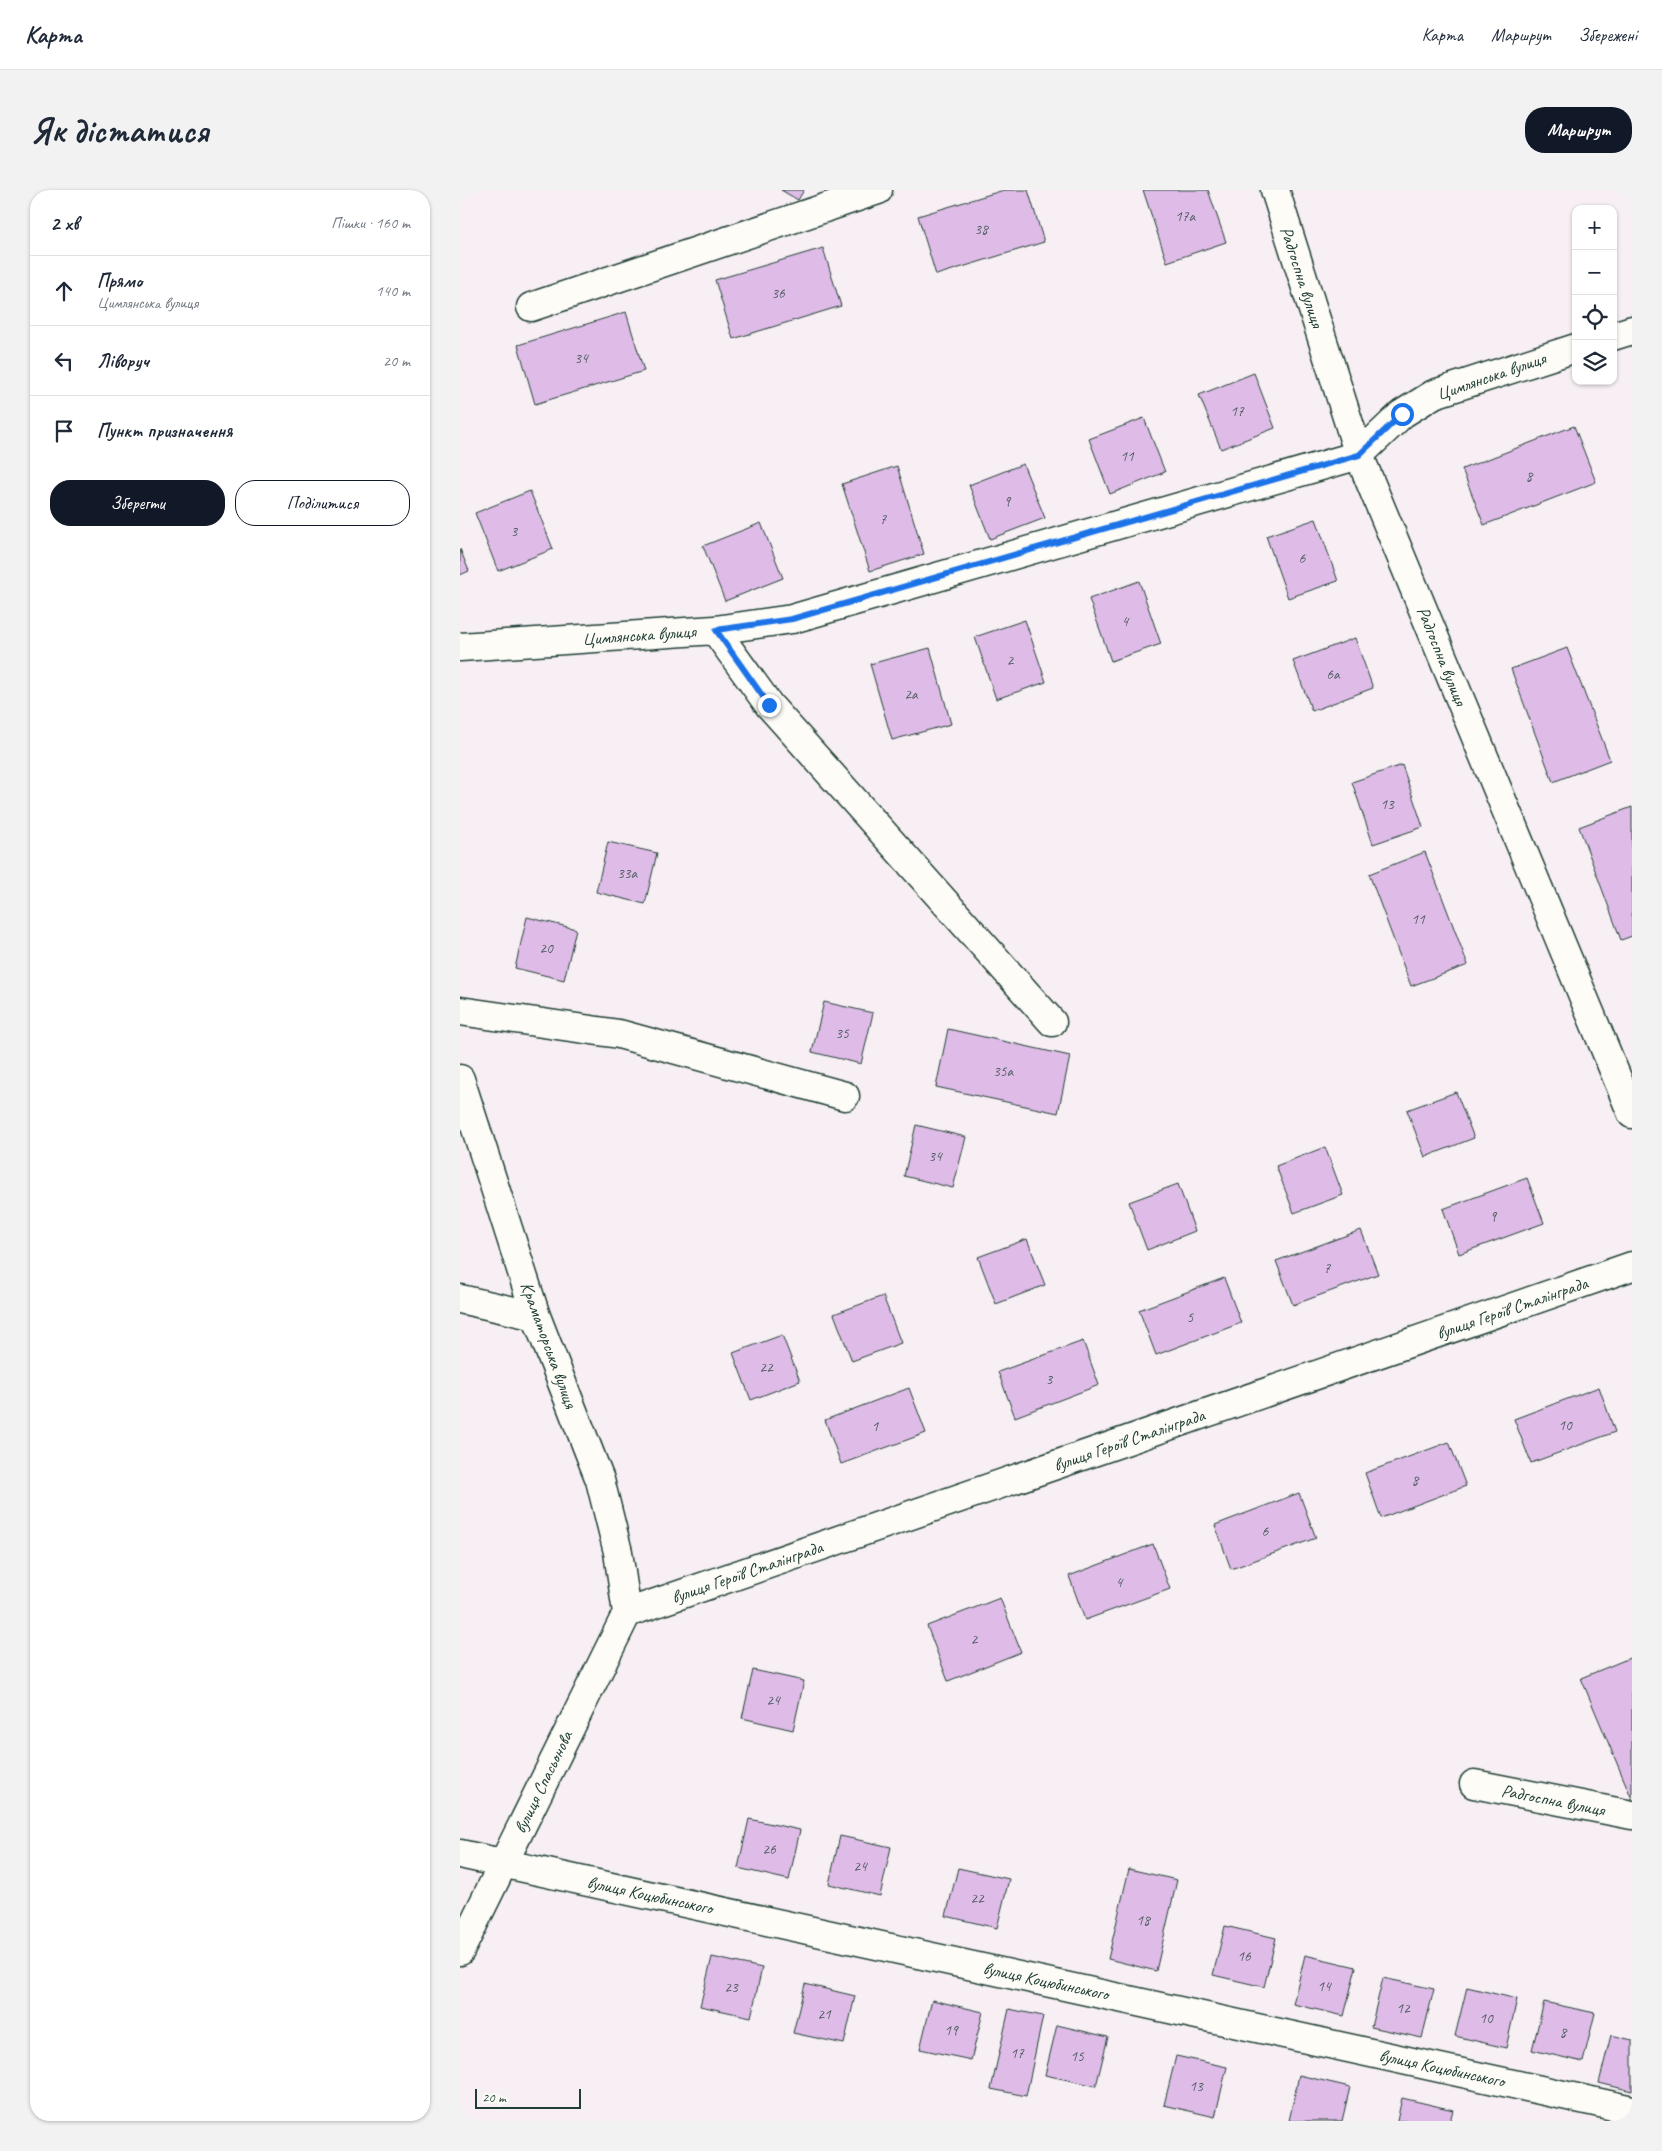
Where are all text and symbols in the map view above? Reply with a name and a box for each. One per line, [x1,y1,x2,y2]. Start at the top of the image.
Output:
text: Карта [25,20,82,50]
text: Карта [1422,24,1463,46]
text: Маршрут [1491,24,1550,46]
text: Збережені [1578,24,1637,46]
button: Маршрут [1525,107,1632,153]
text: Як дістатися [30,108,208,153]
map controls [1572,205,1617,385]
button: + [1572,205,1617,250]
house number: 17а [1175,207,1196,226]
text: 2 хв [50,210,79,236]
text: Пішки · 160 m [331,213,410,233]
house number: 38 [974,220,989,239]
street label: Радгоспна вулиця [1275,224,1329,332]
button: − [1572,250,1617,295]
text: Прямо [97,269,142,293]
icon: ahead [50,277,78,305]
text: 140 m [376,281,410,301]
house number: 36 [771,284,786,303]
text: Цимлянська вулиця [97,293,198,313]
button: locate [1572,295,1617,340]
button: layers [1572,340,1617,385]
street label: Цимлянська вулиця [1434,346,1550,405]
icon: left [50,347,78,375]
text: Ліворуч [97,349,149,373]
house number: 34 [574,349,589,368]
text: 20 m [383,351,410,371]
house number: 17 [1230,402,1245,421]
route start [1391,403,1414,426]
icon: arrive [50,417,78,445]
text: Пункт призначення [97,419,232,443]
house number: 11 [1120,447,1135,466]
house number: 8 [1526,467,1534,486]
button: Зберегти [50,480,225,526]
button: Поділитися [235,480,410,526]
house number: 9 [1004,492,1012,511]
house number: 7 [880,510,888,529]
house number: 3 [511,522,519,541]
house number: 6 [1299,549,1307,568]
street label: Радгоспна вулиця [1412,603,1473,710]
house number: 4 [1122,612,1130,631]
street label: Цимлянська вулиця [581,620,698,650]
house number: 2 [1007,651,1015,670]
house number: 6а [1326,665,1341,684]
house number: 2а [904,685,919,704]
route end [758,694,781,717]
house number: 13 [1380,795,1395,814]
house number: 33а [617,864,638,883]
house number: 11 [1411,910,1426,929]
house number: 20 [539,939,554,958]
house number: 35 [835,1024,850,1043]
house number: 35а [993,1062,1014,1081]
house number: 34 [928,1147,943,1166]
house number: 9 [1490,1207,1498,1226]
house number: 7 [1324,1259,1332,1278]
street label: вулиця Героїв Сталінграда [1434,1271,1592,1344]
street label: Краматорська вулиця [516,1279,583,1413]
house number: 5 [1187,1308,1195,1327]
house number: 22 [759,1358,774,1377]
house number: 3 [1046,1370,1054,1389]
street label: вулиця Героїв Сталінграда [1051,1403,1209,1476]
house number: 10 [1558,1416,1573,1435]
house number: 1 [872,1417,880,1436]
house number: 8 [1412,1471,1420,1490]
house number: 6 [1262,1522,1270,1541]
street label: вулиця Героїв Сталінграда [669,1535,827,1608]
house number: 4 [1116,1573,1124,1592]
house number: 2 [971,1630,979,1649]
house number: 24 [766,1691,781,1710]
street label: вулиця Спасьонова [509,1726,578,1837]
street label: Радгоспна вулиця [1499,1779,1608,1821]
house number: 26 [762,1840,777,1859]
house number: 24 [853,1857,868,1876]
street label: вулиця Коцюбинського [585,1871,716,1919]
house number: 22 [970,1889,985,1908]
house number: 18 [1136,1911,1151,1930]
house number: 16 [1237,1947,1252,1966]
street label: вулиця Коцюбинського [981,1957,1112,2005]
house number: 14 [1317,1977,1332,1996]
house number: 23 [724,1978,739,1997]
house number: 12 [1396,1999,1411,2018]
house number: 21 [817,2005,832,2024]
house number: 10 [1479,2009,1494,2028]
house number: 19 [944,2021,959,2040]
house number: 8 [1560,2023,1568,2042]
house number: 17 [1010,2044,1025,2063]
street label: вулиця Коцюбинського [1377,2044,1508,2092]
house number: 15 [1070,2047,1085,2066]
house number: 13 [1189,2077,1204,2096]
scale bar [475,2086,581,2109]
text: 20 m [482,2089,506,2106]

